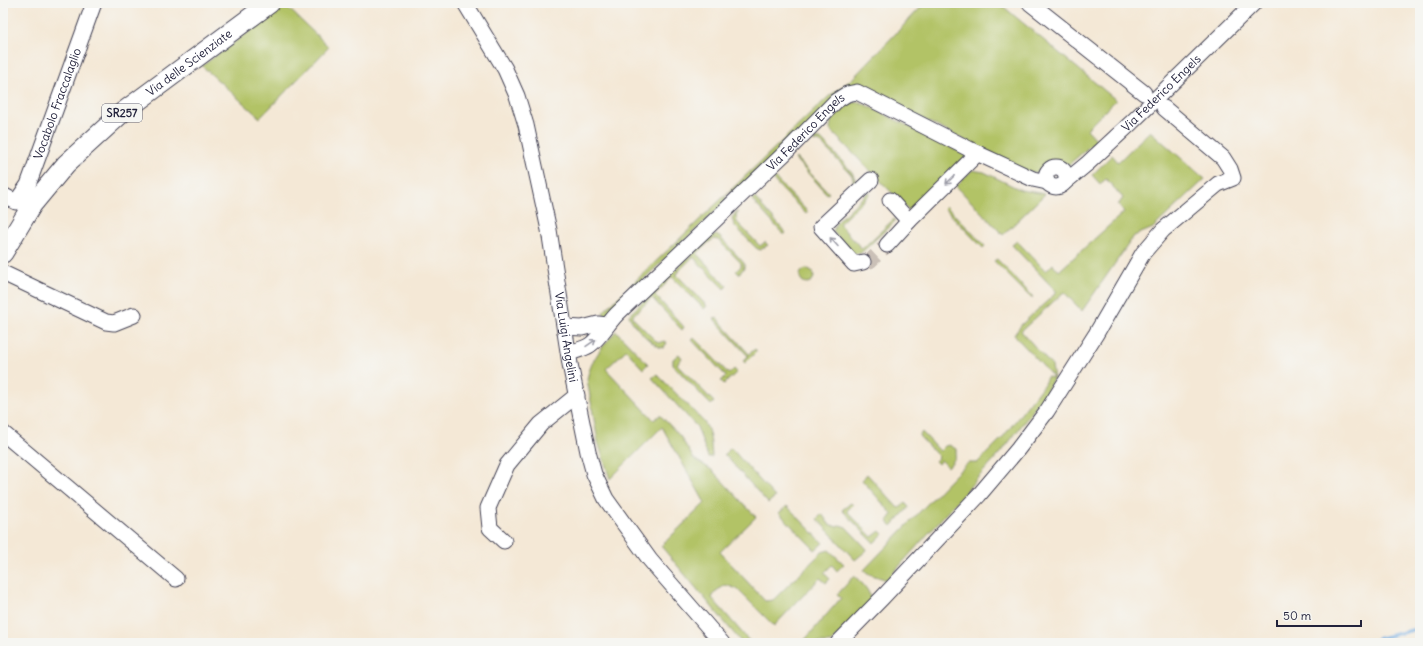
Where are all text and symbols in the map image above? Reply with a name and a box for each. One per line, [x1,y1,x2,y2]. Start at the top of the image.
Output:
street label: Via delle Scienziate [143,26,235,99]
street label: Vocabolo Fraccalaglio [30,46,84,161]
street label: Via Federico Engels [1118,51,1204,135]
street label: Via Federico Engels [763,89,847,174]
road number: SR257 [102,104,142,122]
one-way arrow [945,176,955,185]
one-way arrow [830,237,839,247]
street label: Via Luigi Angelini [552,291,582,383]
one-way arrow [585,339,596,347]
scale bar [1277,602,1361,628]
text: 50 m [1283,608,1312,623]

